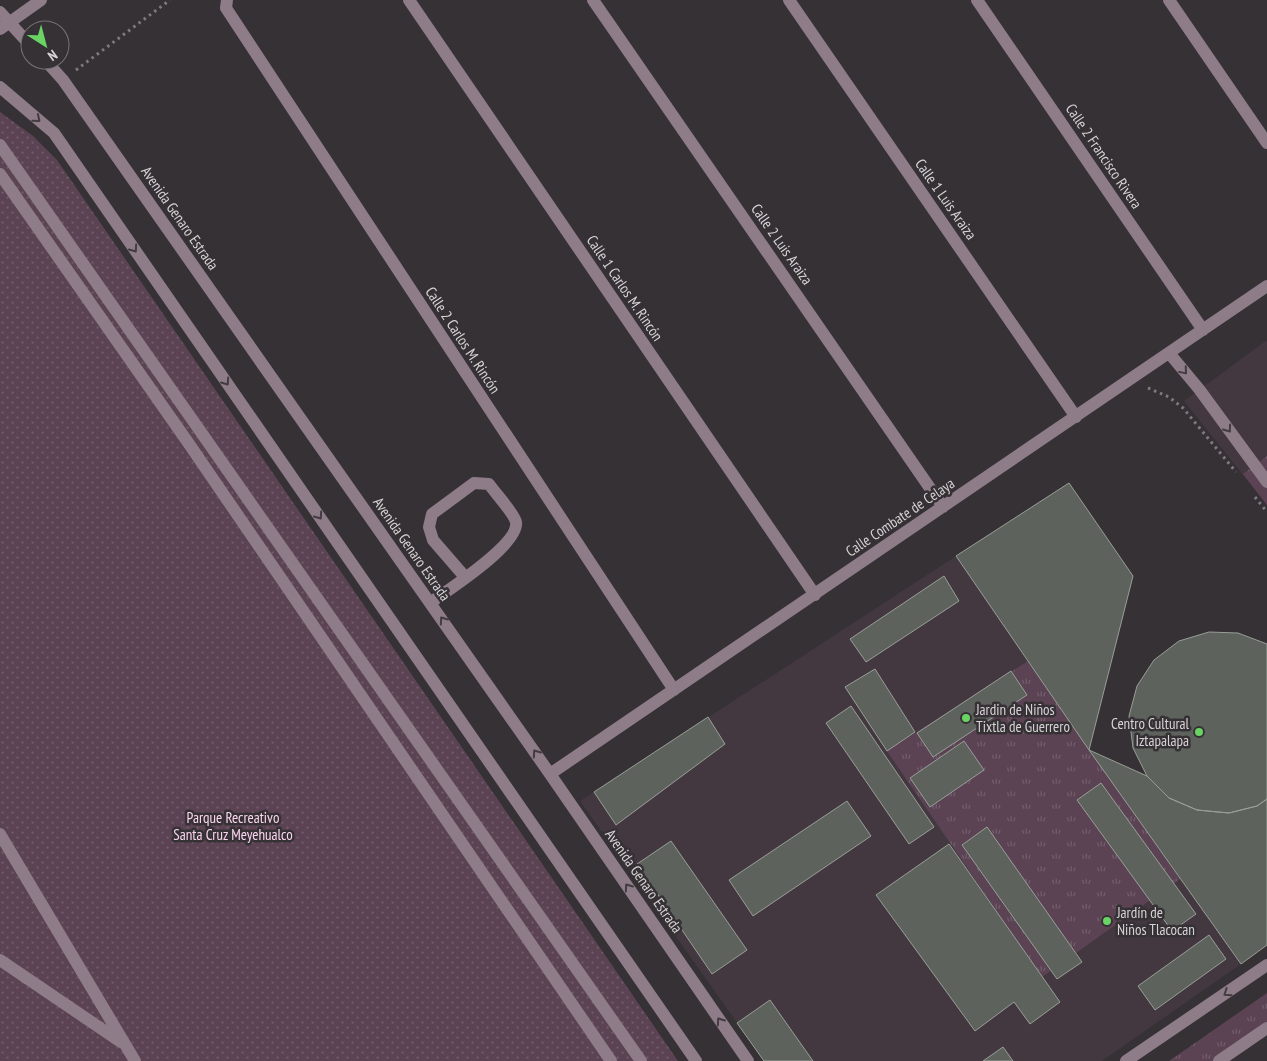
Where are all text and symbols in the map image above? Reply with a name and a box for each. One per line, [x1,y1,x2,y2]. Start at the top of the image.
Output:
north arrow [20,20,70,70]
text: N [44,46,61,65]
street label: Calle 2 Francisco Rivera [1062,100,1146,212]
one-way arrow [31,113,40,122]
street label: Calle 1 Luis Araiza [911,155,981,243]
street label: Avenida Genaro Estrada [137,162,223,274]
street label: Calle 2 Luis Araiza [747,200,817,288]
street label: Calle 1 Carlos M. Rincón [583,231,667,345]
one-way arrow [128,243,137,252]
street label: Calle 2 Carlos M. Rincón [421,283,505,397]
one-way arrow [1178,366,1187,375]
one-way arrow [220,377,229,386]
one-way arrow [1222,423,1231,433]
street label: Calle Combate de Celaya [842,474,958,560]
street label: Avenida Genaro Estrada [369,493,455,605]
one-way arrow [313,510,322,520]
one-way arrow [439,617,449,626]
place label: Jardin de Niños Tixtla de Guerrero [975,700,1070,736]
marker: Jardin de Niños Tixtla de Guerrero [960,712,972,724]
place label: Centro Cultural Iztapalapa [1111,714,1190,750]
marker: Centro Cultural Iztapalapa [1193,726,1205,738]
one-way arrow [533,750,542,759]
park label: Parque Recreativo Santa Cruz Meyehualco [173,808,293,844]
street label: Avenida Genaro Estrada [601,825,687,937]
one-way arrow [625,883,634,893]
place label: Jardín de Niños Tlacocan [1116,903,1195,939]
marker: Jardín de Niños Tlacocan [1101,915,1113,927]
one-way arrow [1223,987,1232,996]
one-way arrow [717,1017,726,1027]

